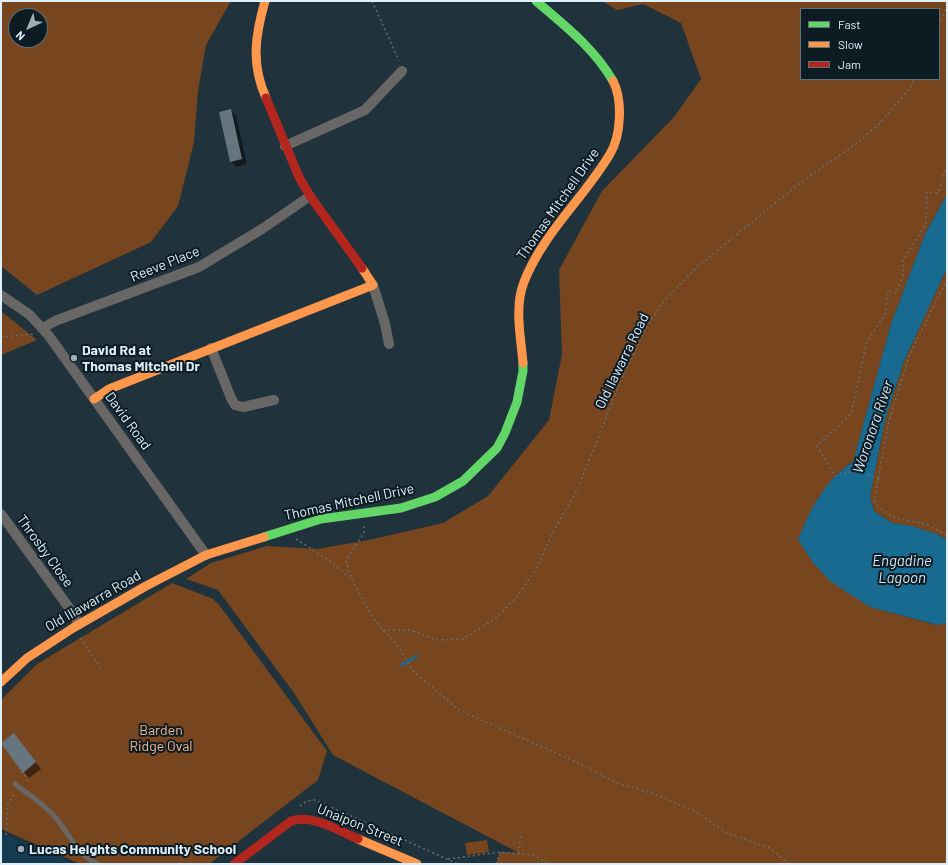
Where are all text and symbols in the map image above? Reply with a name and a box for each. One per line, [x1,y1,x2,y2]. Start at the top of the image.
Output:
north arrow [8,8,48,48]
legend [800,8,940,80]
text: Fast [838,17,861,31]
text: N [13,29,27,43]
text: Slow [838,37,863,51]
text: Jam [838,57,861,71]
street label: Thomas Mitchell Drive [513,145,603,263]
street label: Reeve Place [128,242,202,286]
street label: Old Ilawarra Road [592,310,652,412]
place label: David Rd at Thomas Mitchell Dr [82,342,200,374]
marker: David Rd at Thomas Mitchell Dr [69,353,79,363]
water label: Woronora River [849,378,897,476]
street label: David Road [101,389,155,453]
street label: Thomas Mitchell Drive [283,480,415,524]
street label: Throsby Close [13,512,77,590]
water label: Engadine Lagoon [872,552,932,587]
street label: Old Illawarra Road [42,567,144,635]
park label: Barden Ridge Oval [129,722,193,754]
street label: Unaipon Street [315,800,405,850]
place label: Lucas Heights Community School [29,841,236,857]
marker: Lucas Heights Community School [16,844,26,854]

